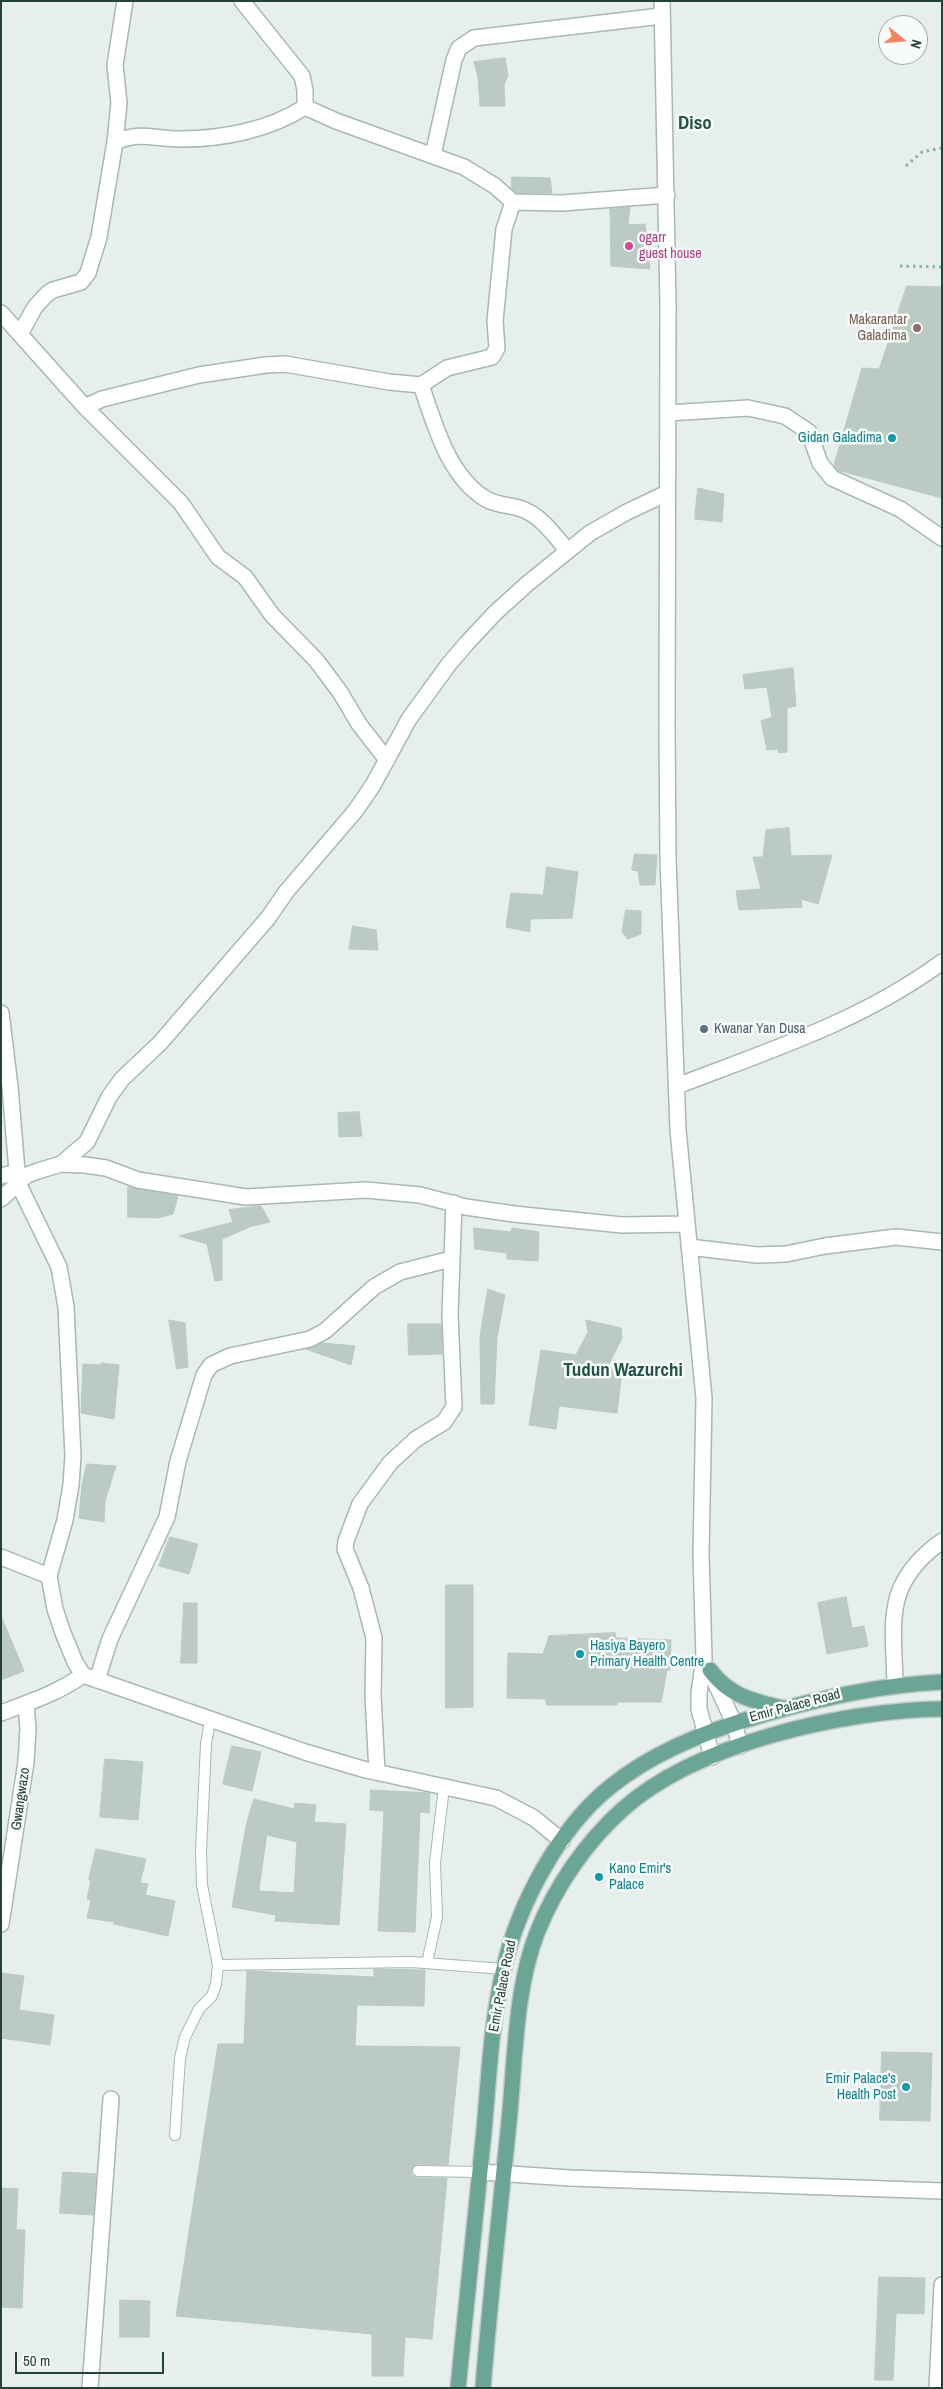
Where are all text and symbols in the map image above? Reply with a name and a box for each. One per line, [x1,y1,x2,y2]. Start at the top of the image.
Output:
north arrow [878,15,928,65]
text: N [907,37,926,51]
district label: Diso [678,113,712,135]
place label: ogarr guest house [639,230,702,262]
marker: ogarr guest house [623,240,635,252]
place label: Makarantar Galadima [849,312,907,344]
marker: Makarantar Galadima [911,322,923,334]
place label: Gidan Galadima [798,430,882,446]
marker: Gidan Galadima [886,432,898,444]
place label: Kwanar Yan Dusa [714,1021,806,1037]
marker: Kwanar Yan Dusa [698,1023,710,1035]
district label: Tudun Wazurchi [563,1360,683,1382]
place label: Hasiya Bayero Primary Health Centre [590,1638,704,1670]
marker: Hasiya Bayero Primary Health Centre [574,1648,586,1660]
street label: Emir Palace Road [748,1686,842,1726]
street label: Gwangwazo [8,1767,34,1831]
place label: Kano Emir's Palace [609,1861,671,1894]
marker: Kano Emir's Palace [593,1871,605,1883]
street label: Emir Palace Road [486,1939,520,2033]
place label: Emir Palace's Health Post [826,2071,896,2104]
marker: Emir Palace's Health Post [900,2081,912,2093]
scale bar [18,2342,166,2374]
text: 50 m [23,2350,50,2371]

